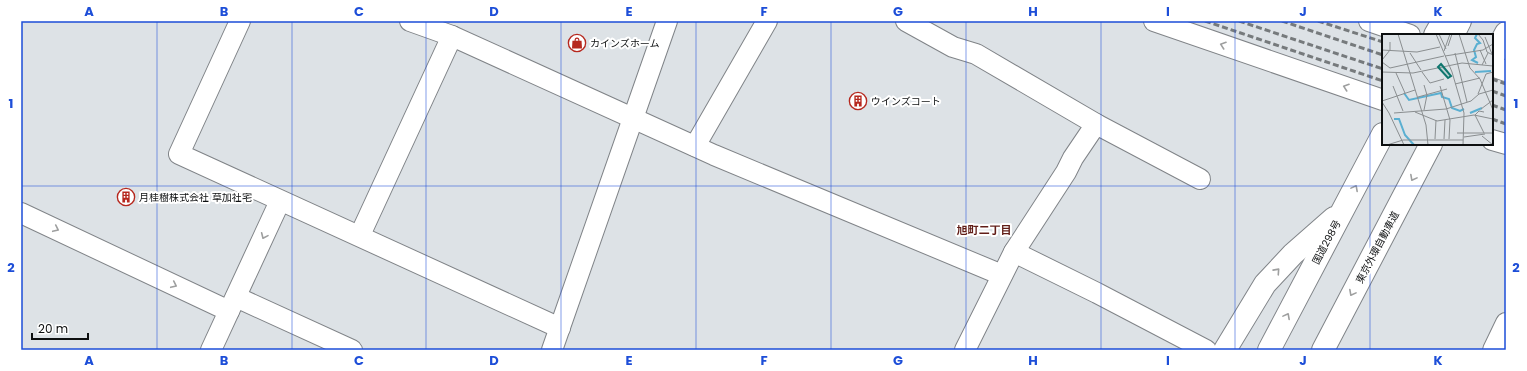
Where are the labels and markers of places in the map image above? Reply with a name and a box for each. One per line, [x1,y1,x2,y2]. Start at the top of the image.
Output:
shop icon: カインズホーム [567,33,587,53]
place label: カインズホーム [590,36,660,51]
building icon: ウインズコート [848,91,868,111]
place label: ウインズコート [871,94,941,109]
building icon: 月桂樹株式会社 草加社宅 [116,187,136,207]
place label: 月桂樹株式会社 草加社宅 [139,190,252,205]

